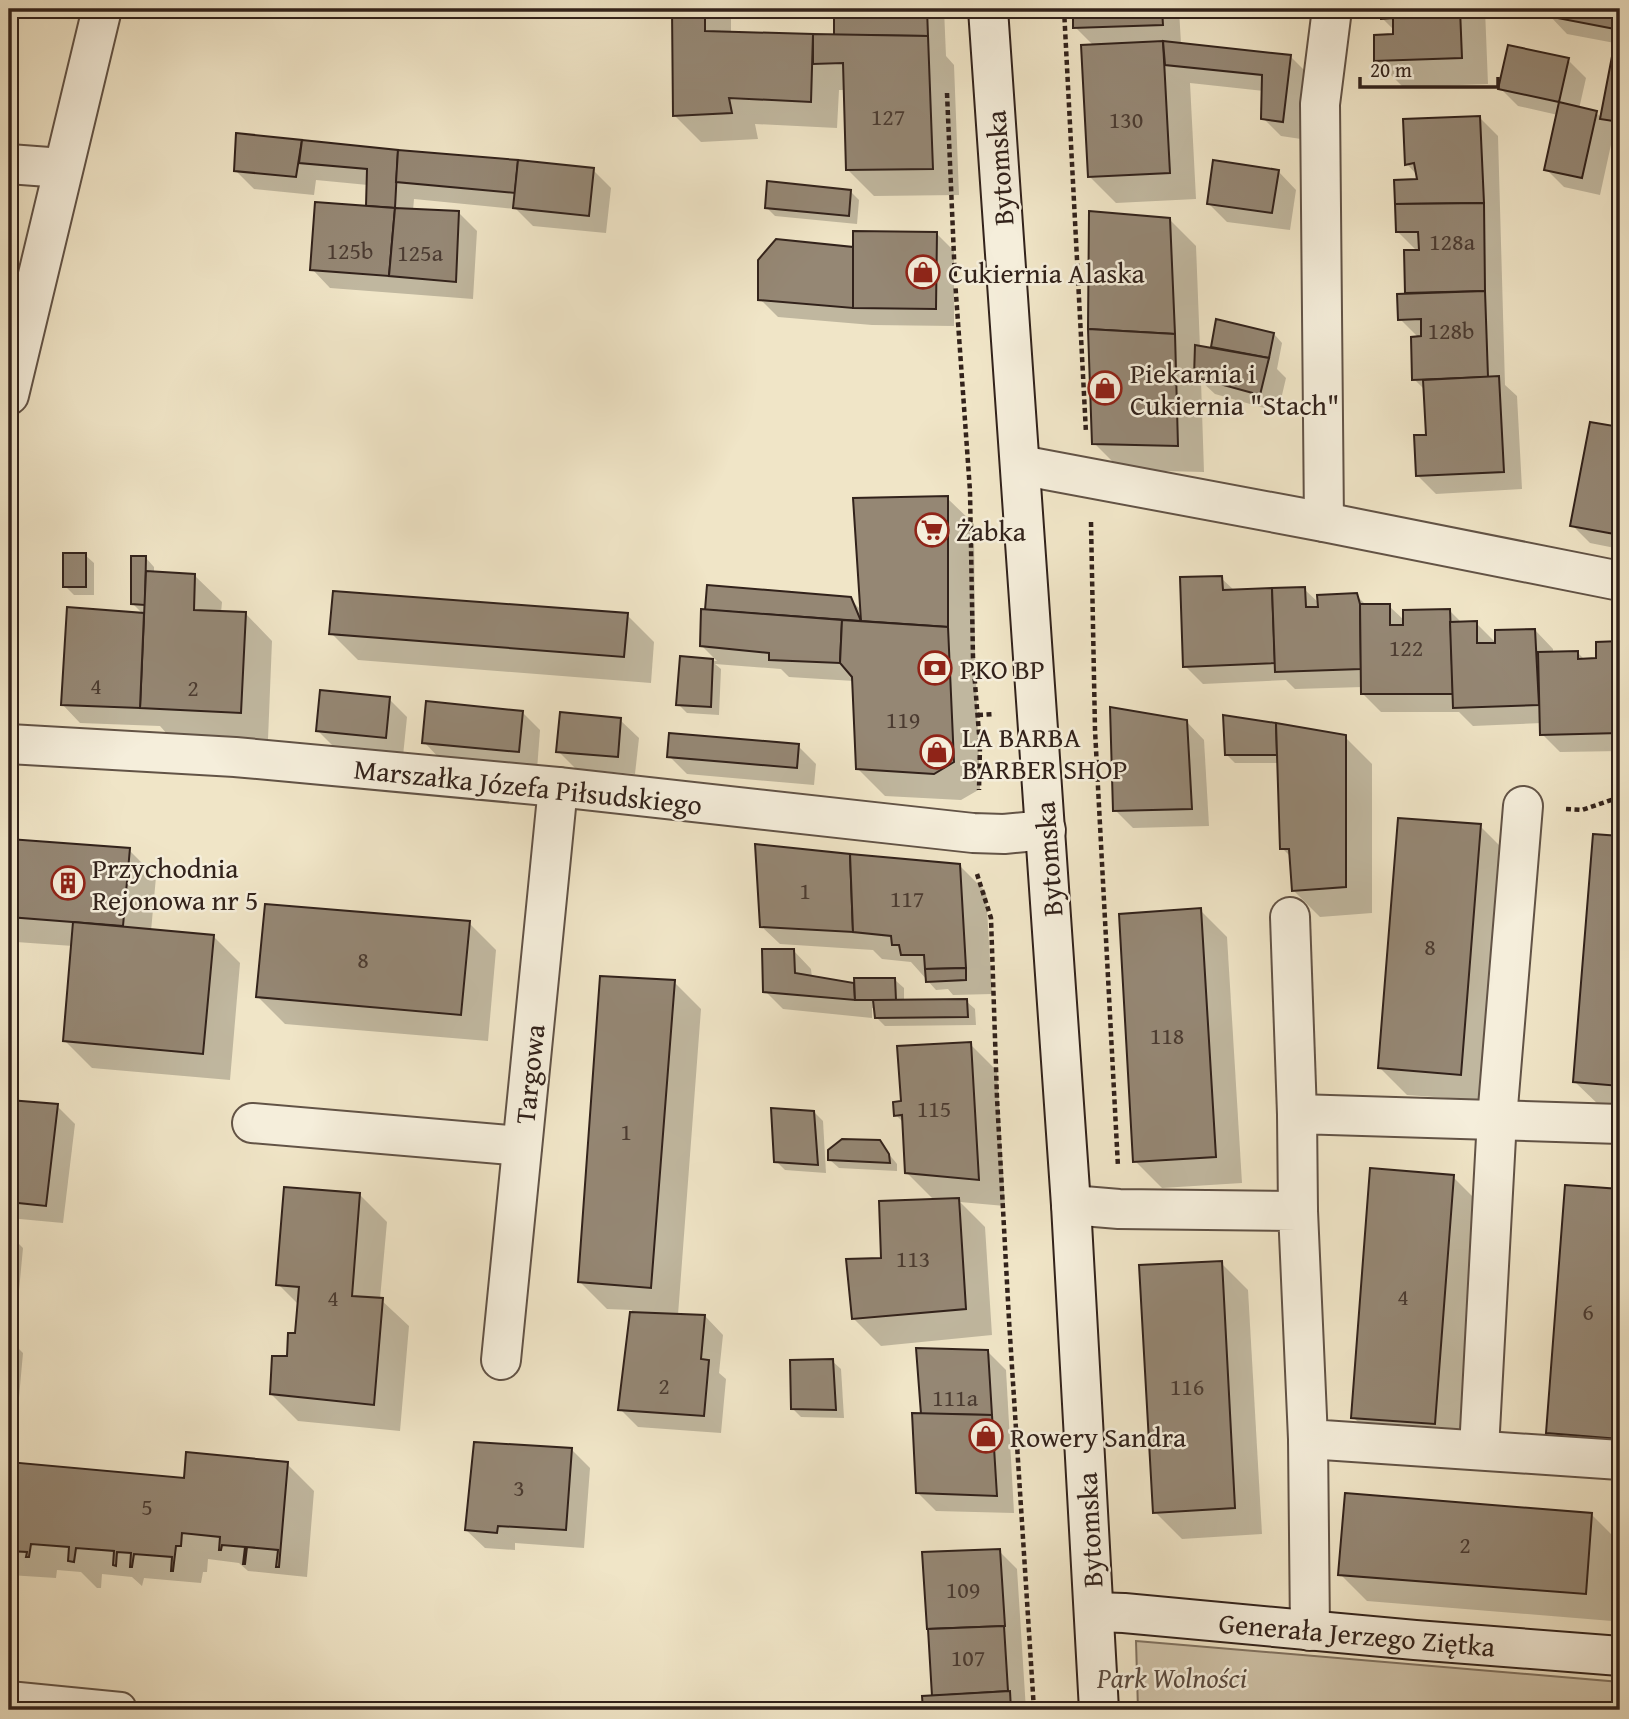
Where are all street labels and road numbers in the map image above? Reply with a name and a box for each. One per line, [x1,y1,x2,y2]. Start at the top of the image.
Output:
street label: Bytomska [974,108,1023,227]
street label: Marszałka Józefa Piłsudskiego [352,747,704,825]
street label: Bytomska [1023,799,1072,918]
street label: Targowa [503,1021,555,1126]
street label: Bytomska [1065,1471,1112,1589]
street label: Generała Jerzego Ziętka [1217,1602,1498,1667]

